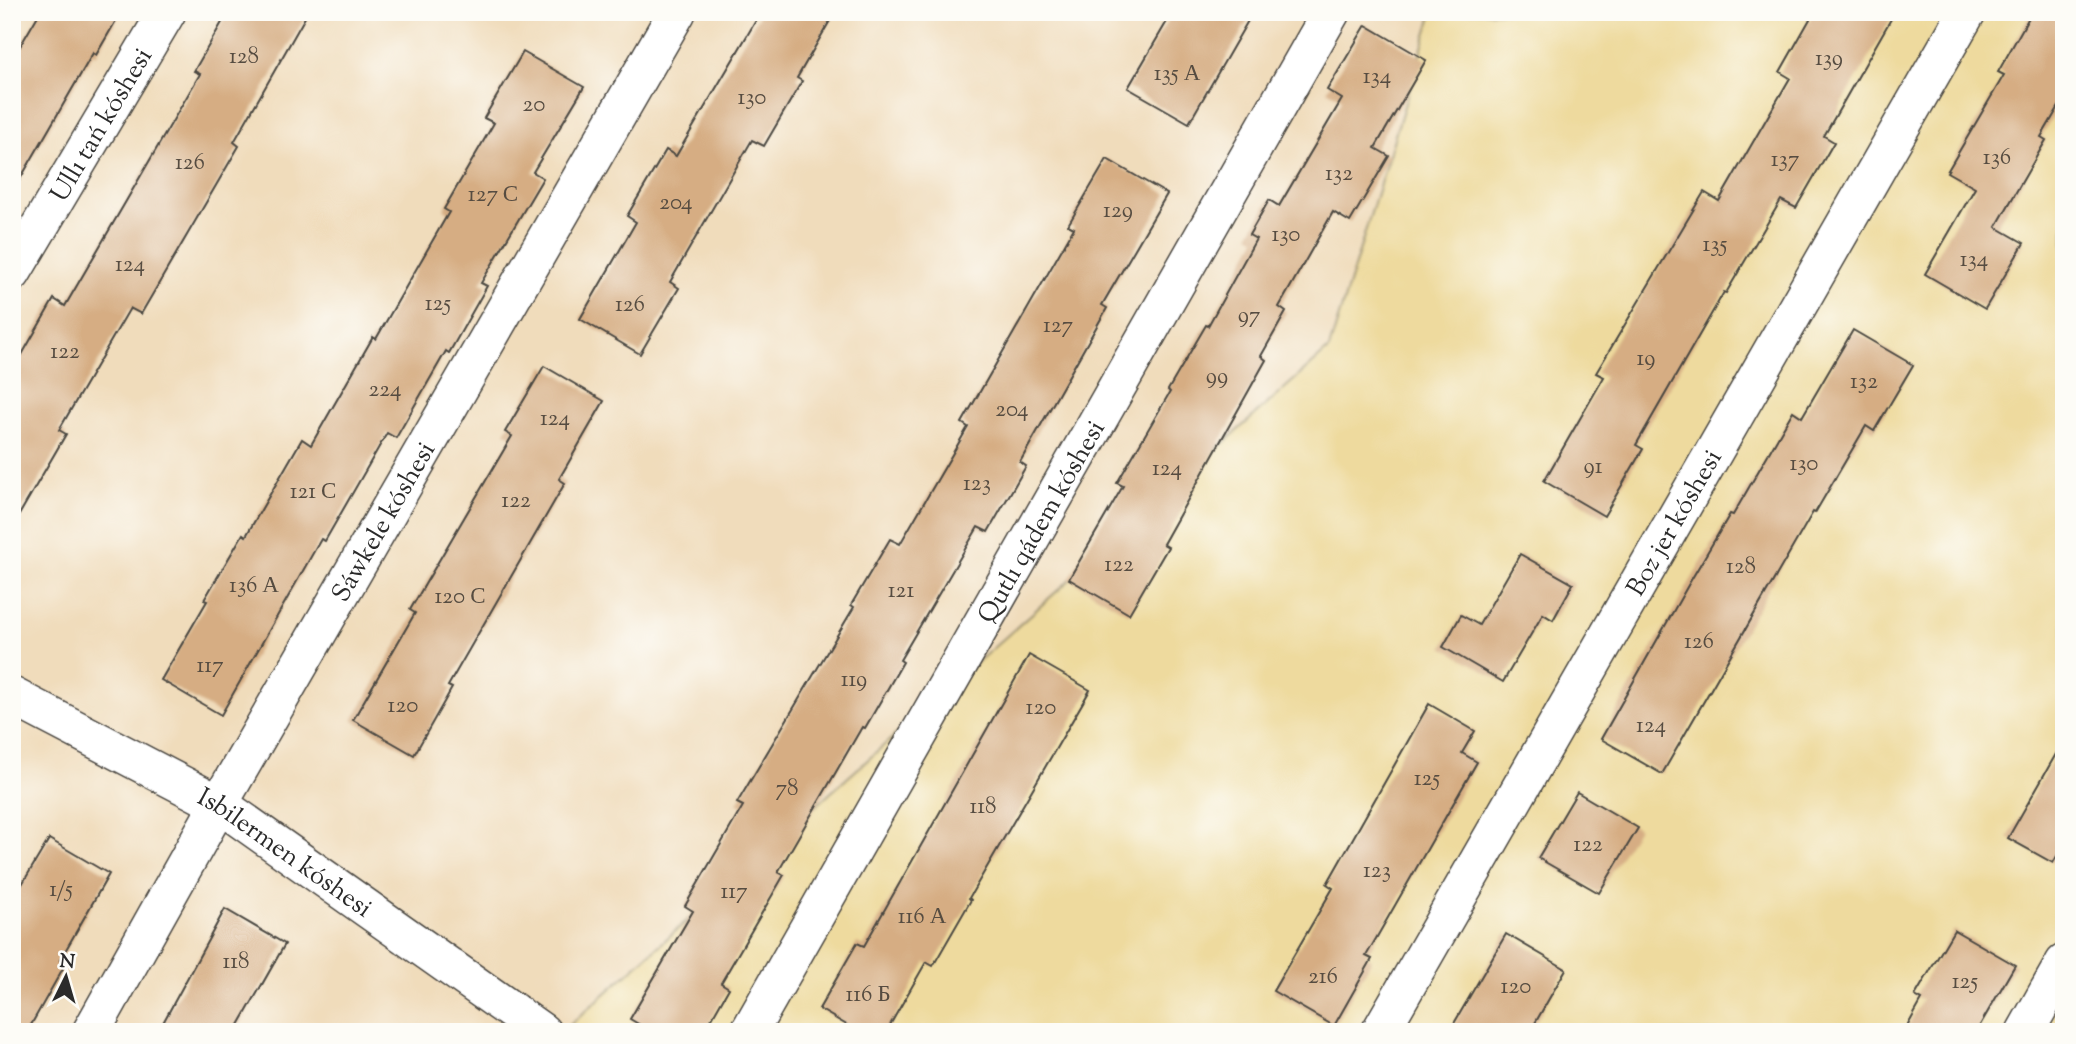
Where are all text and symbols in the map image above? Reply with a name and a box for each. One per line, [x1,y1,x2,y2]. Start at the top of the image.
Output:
house number: 128 [229,41,259,74]
street label: Ullı tań kóshesi [42,42,163,210]
house number: 139 [1815,43,1843,76]
house number: 135 А [1154,58,1201,91]
house number: 134 [1363,61,1391,94]
house number: 130 [737,82,767,115]
house number: 20 [523,89,545,122]
house number: 136 [1983,142,2011,175]
house number: 137 [1771,144,1800,177]
house number: 126 [175,147,205,180]
house number: 132 [1325,158,1353,191]
house number: 127 С [468,179,518,212]
house number: 204 [659,187,693,220]
house number: 129 [1103,195,1133,228]
house number: 130 [1271,219,1301,252]
house number: 135 [1703,229,1728,262]
house number: 134 [1960,244,1988,277]
house number: 124 [115,249,145,282]
house number: 125 [425,288,451,321]
house number: 126 [615,289,645,322]
house number: 97 [1238,300,1261,333]
house number: 127 [1043,310,1074,343]
house number: 122 [50,336,80,369]
house number: 19 [1637,343,1655,376]
house number: 99 [1206,361,1228,394]
house number: 132 [1850,366,1878,399]
house number: 224 [368,374,402,407]
house number: 204 [995,394,1029,427]
house number: 124 [540,403,570,436]
street label: Qutlı qádem kóshesi [970,414,1115,631]
street label: Sáwkele kóshesi [324,436,446,610]
street label: Boz jer kóshesi [1619,443,1732,604]
house number: 130 [1789,448,1819,481]
house number: 91 [1584,451,1603,484]
house number: 124 [1152,453,1182,486]
house number: 123 [963,468,991,501]
house number: 121 С [290,476,336,509]
house number: 122 [501,485,531,518]
house number: 122 [1104,549,1134,582]
house number: 128 [1726,551,1756,584]
house number: 136 А [229,570,279,603]
house number: 121 [888,575,914,608]
house number: 120 С [435,581,486,614]
house number: 126 [1684,626,1714,659]
house number: 117 [196,650,224,683]
house number: 119 [841,664,867,697]
house number: 120 [388,690,418,723]
house number: 120 [1026,692,1056,725]
house number: 124 [1636,710,1666,743]
house number: 125 [1414,763,1440,796]
house number: 78 [775,773,799,806]
street label: Isbilermen kóshesi [190,780,379,928]
house number: 118 [969,791,997,824]
house number: 122 [1573,829,1603,862]
house number: 123 [1363,855,1391,888]
house number: 1/5 [49,874,73,907]
house number: 117 [720,876,748,909]
house number: 116 А [898,901,947,934]
north arrow [32,942,102,1012]
house number: 118 [222,946,250,979]
text: N [59,948,76,977]
house number: 216 [1308,961,1338,994]
house number: 125 [1952,966,1978,999]
house number: 120 [1501,971,1531,1004]
house number: 116 Б [845,979,891,1012]

